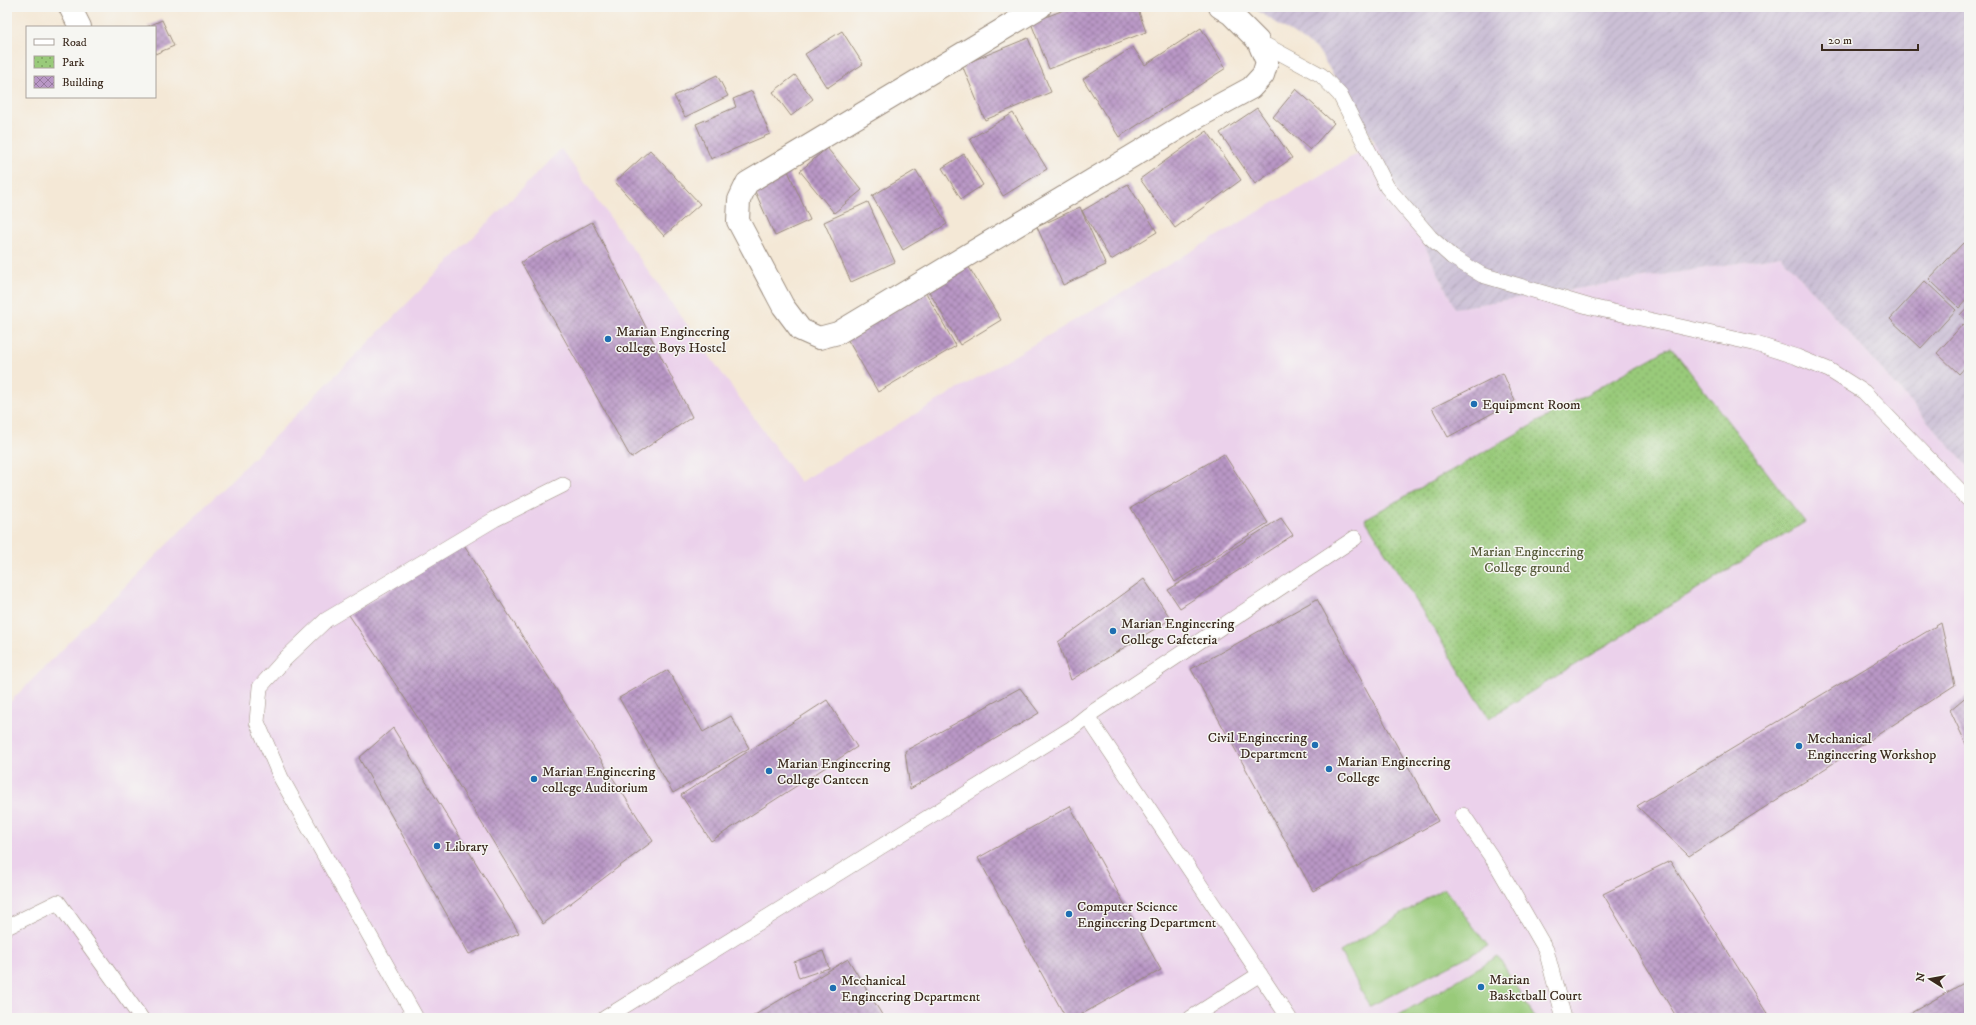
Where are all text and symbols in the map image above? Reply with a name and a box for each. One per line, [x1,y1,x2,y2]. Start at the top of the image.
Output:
legend [26,26,156,98]
scale bar [1822,26,1918,52]
text: 20 m [1828,33,1852,48]
text: Road [62,35,87,50]
text: Park [62,55,84,70]
text: Building [62,75,103,90]
place label: Marian Engineering college Boys Hostel [616,323,729,357]
marker: Marian Engineering college Boys Hostel [603,334,613,344]
place label: Equipment Room [1482,396,1581,414]
marker: Equipment Room [1469,399,1479,409]
park label: Marian Engineering College ground [1470,543,1584,577]
place label: Marian Engineering College Cafeteria [1121,615,1234,649]
marker: Marian Engineering College Cafeteria [1108,626,1118,636]
place label: Civil Engineering Department [1208,729,1308,763]
place label: Mechanical Engineering Workshop [1807,730,1936,764]
marker: Civil Engineering Department [1310,740,1320,750]
marker: Mechanical Engineering Workshop [1794,741,1804,751]
place label: Marian Engineering College [1337,753,1450,787]
place label: Marian Engineering College Canteen [777,755,890,789]
place label: Marian Engineering college Auditorium [542,763,655,797]
marker: Marian Engineering College [1324,764,1334,774]
marker: Marian Engineering College Canteen [764,766,774,776]
marker: Marian Engineering college Auditorium [529,774,539,784]
place label: Library [445,838,489,856]
marker: Library [432,841,442,851]
place label: Computer Science Engineering Department [1077,898,1217,932]
marker: Computer Science Engineering Department [1064,909,1074,919]
north arrow [1910,959,1950,999]
place label: Marian Basketball Court [1489,971,1583,1005]
place label: Mechanical Engineering Department [841,972,981,1006]
text: N [1913,972,1929,983]
marker: Marian Basketball Court [1476,982,1486,992]
marker: Mechanical Engineering Department [828,983,838,993]

